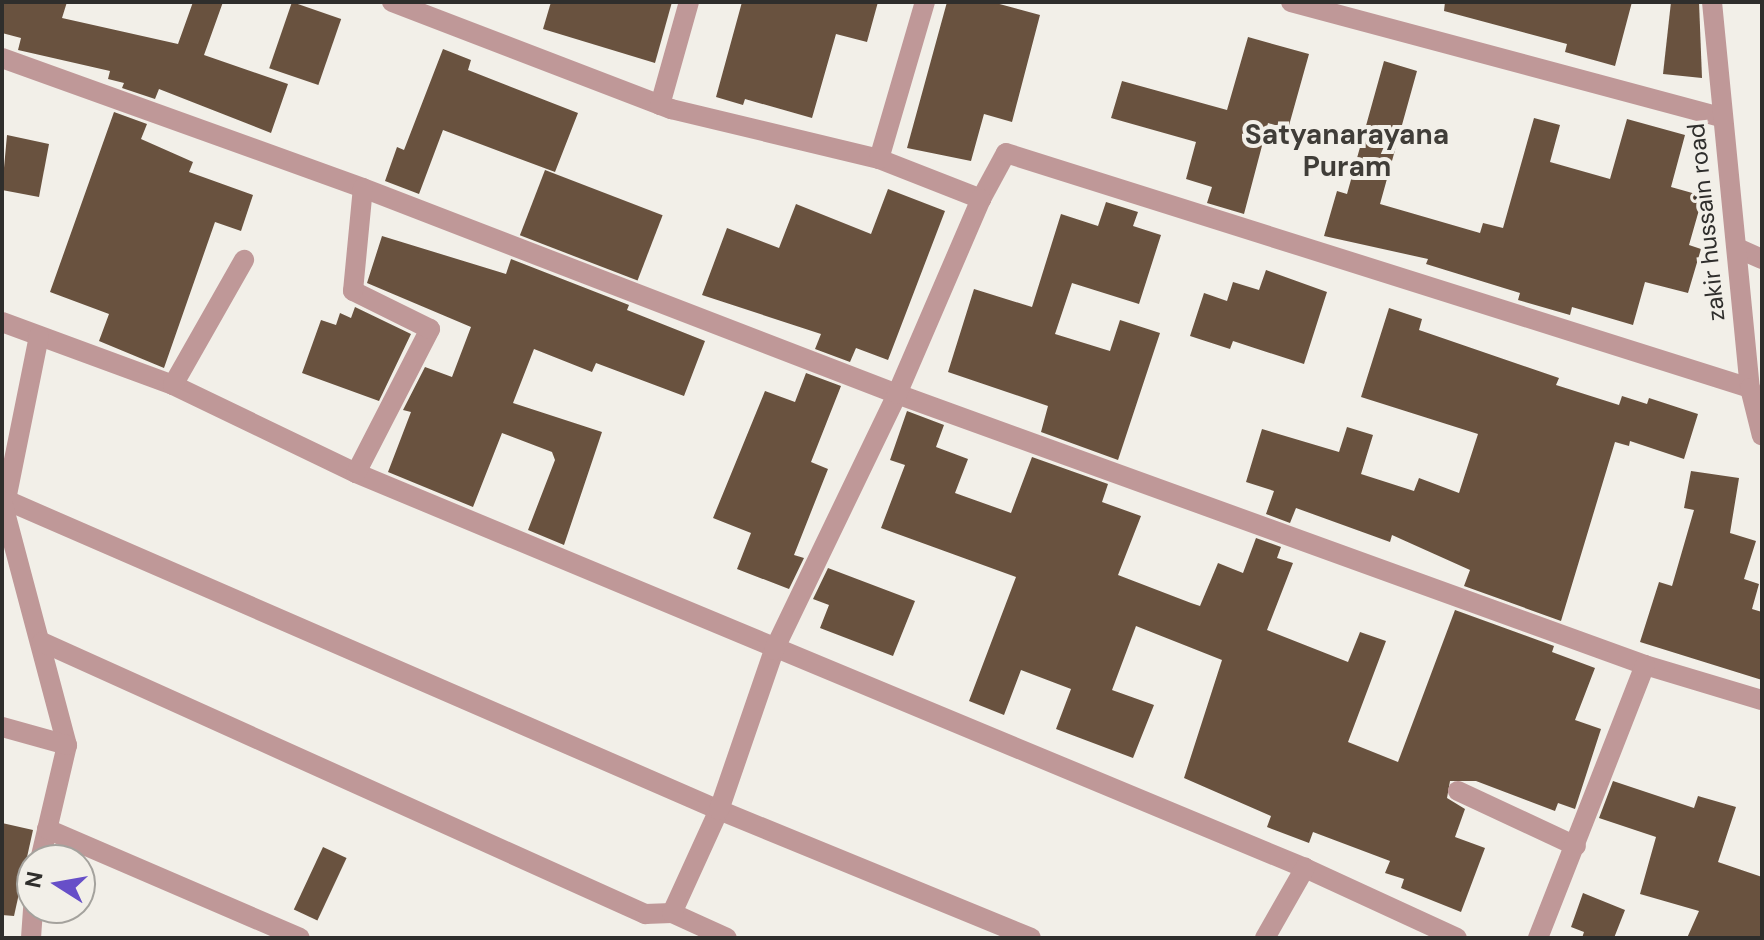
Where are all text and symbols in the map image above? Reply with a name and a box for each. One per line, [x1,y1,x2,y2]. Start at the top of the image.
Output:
district label: Satyanarayana Puram [1245,118,1449,184]
street label: zakir hussain road [1681,122,1731,322]
north arrow [16,844,96,924]
text: N [18,869,50,890]

